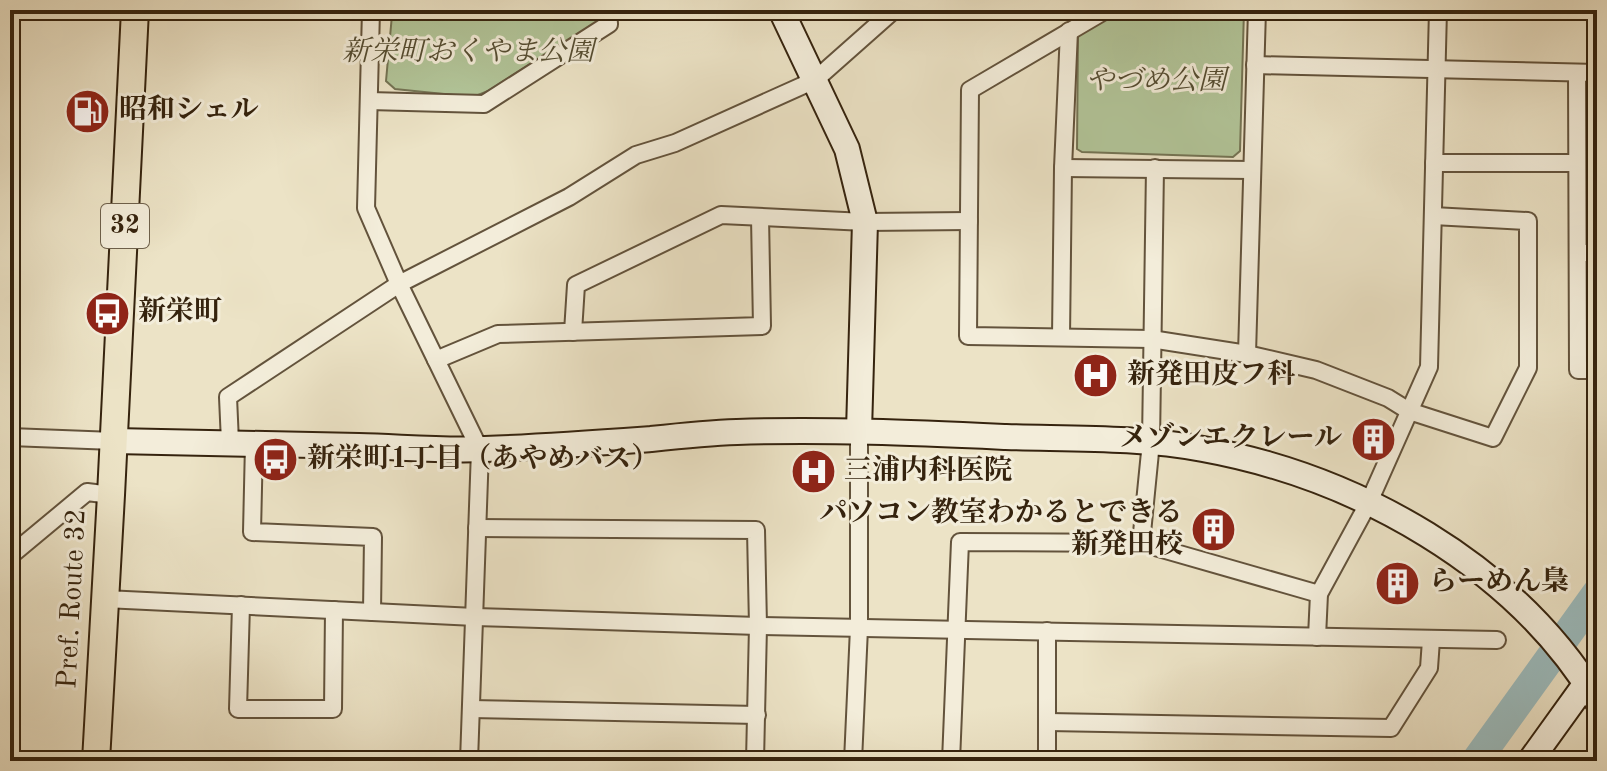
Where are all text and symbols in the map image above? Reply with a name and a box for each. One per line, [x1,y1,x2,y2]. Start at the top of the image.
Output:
park label: 新栄町おくやま公園 [342,36,598,67]
park label: やづめ公園 [1086,65,1230,96]
fuel station icon: 昭和シェル [64,87,112,135]
place label: 昭和シェル [119,94,258,125]
road number: 32 [101,204,149,248]
bus stop icon: 新栄町 [83,289,131,337]
place label: 新栄町 [138,296,222,327]
hospital icon: 新発田皮フ科 [1072,352,1120,400]
place label: 新発田皮フ科 [1127,359,1296,390]
building icon: メゾンエクレール [1349,415,1397,463]
place label: メゾンエクレール [1119,422,1342,453]
bus stop icon: 新栄町1丁目（あやめバス） [252,436,300,484]
place label: 新栄町1丁目（あやめバス） [307,443,659,474]
hospital icon: 三浦内科医院 [789,448,837,496]
place label: 三浦内科医院 [844,454,1012,486]
place label: パソコン教室わかるとできる 新発田校 [820,497,1183,560]
building icon: パソコン教室わかるとできる 新発田校 [1190,506,1238,554]
street label: Pref. Route 32 [54,508,92,690]
building icon: らーめん梟 [1374,559,1422,607]
place label: らーめん梟 [1429,566,1569,597]

